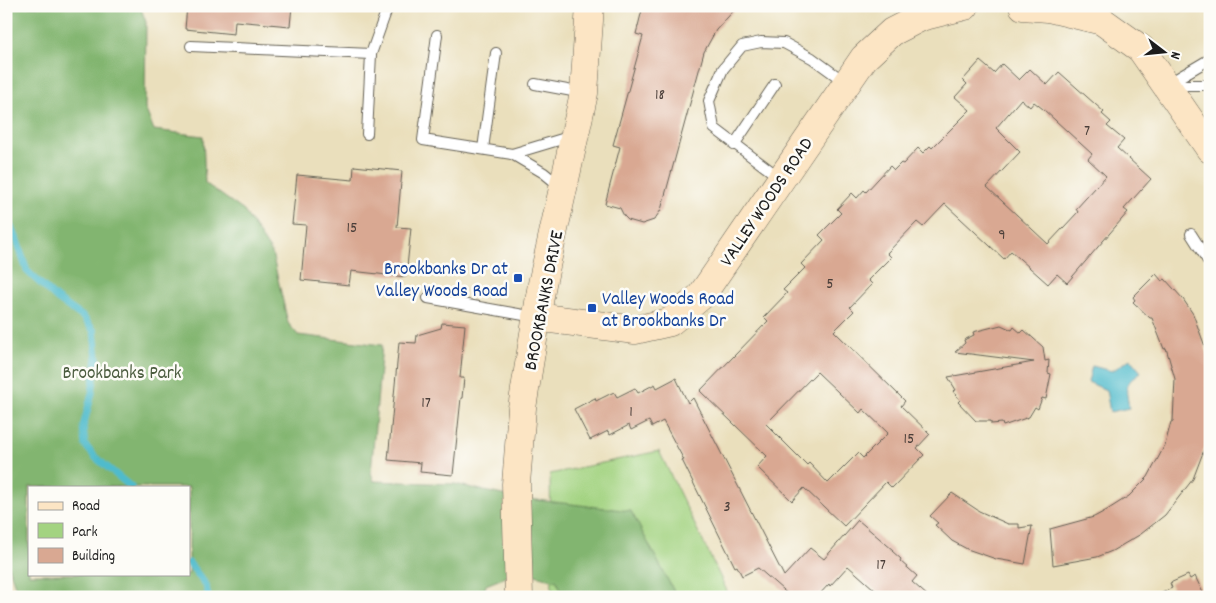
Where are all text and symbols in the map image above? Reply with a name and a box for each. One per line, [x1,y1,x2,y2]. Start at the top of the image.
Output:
north arrow [1138,28,1188,78]
text: N [1164,49,1185,61]
house number: 18 [655,84,665,107]
house number: 7 [1084,120,1090,143]
street label: VALLEY WOODS ROAD [715,133,821,273]
house number: 15 [347,217,357,240]
house number: 9 [998,224,1006,247]
street label: BROOKBANKS DRIVE [519,228,572,373]
place label: Brookbanks Dr at Valley Woods Road [376,257,508,306]
marker: Brookbanks Dr at Valley Woods Road [512,272,524,284]
house number: 5 [826,273,834,296]
place label: Valley Woods Road at Brookbanks Dr [602,287,734,336]
marker: Valley Woods Road at Brookbanks Dr [586,302,598,314]
park label: Brookbanks Park [62,361,182,388]
house number: 17 [421,392,431,415]
house number: 1 [629,401,633,424]
house number: 15 [904,428,914,451]
legend [28,486,190,576]
text: Road [72,496,100,518]
house number: 3 [723,496,731,519]
text: Park [72,522,98,544]
text: Building [72,546,115,568]
house number: 17 [876,554,886,577]

